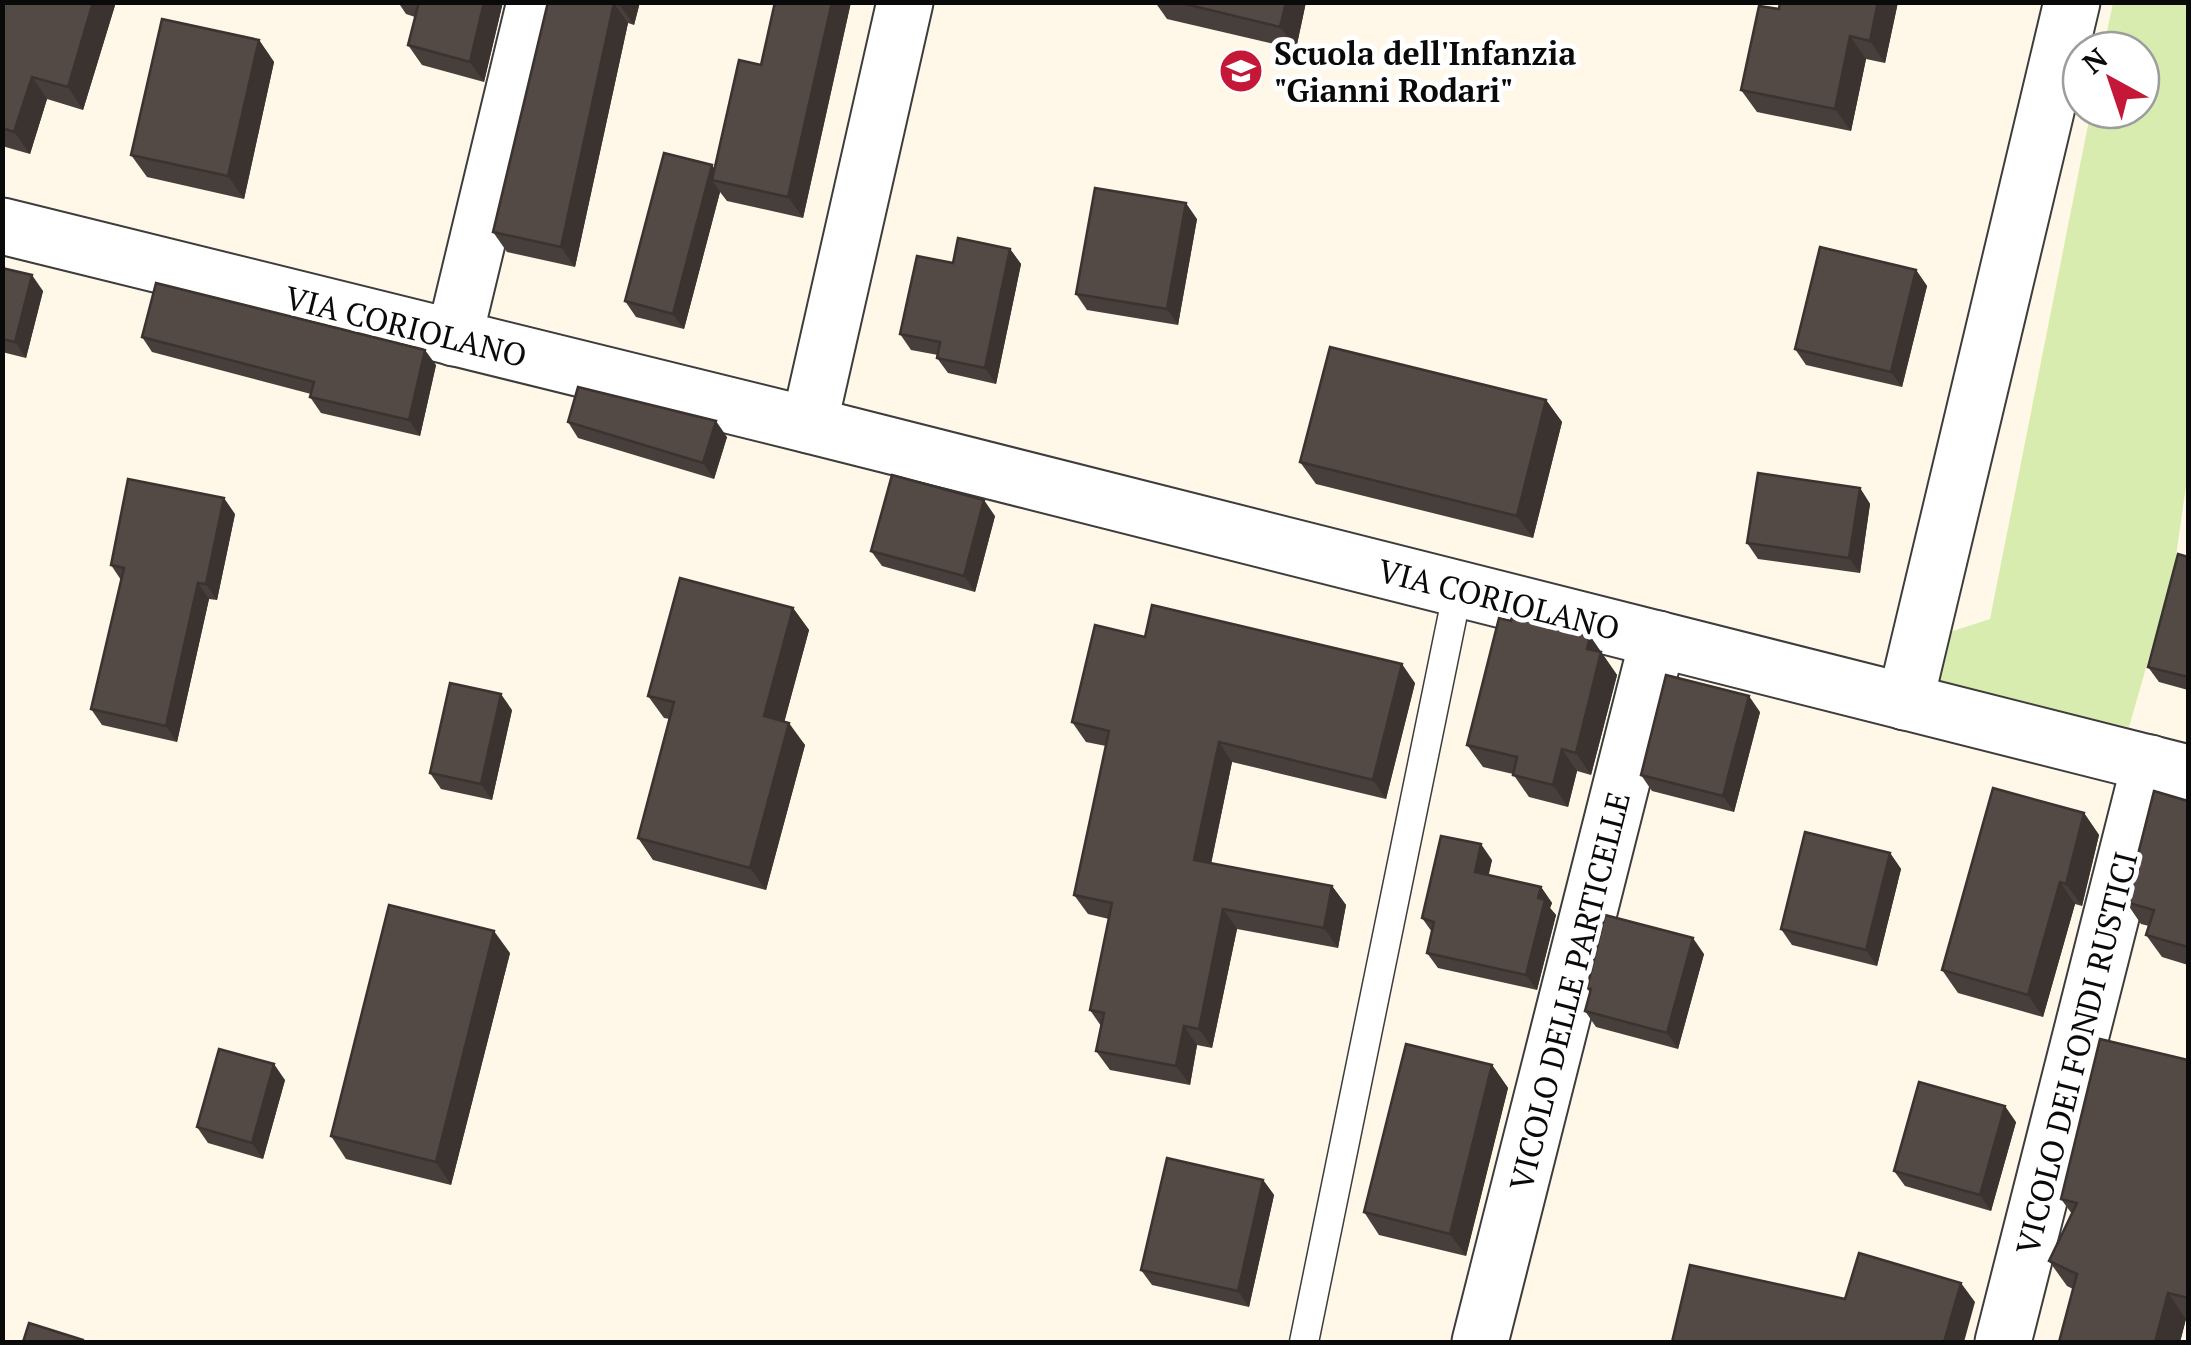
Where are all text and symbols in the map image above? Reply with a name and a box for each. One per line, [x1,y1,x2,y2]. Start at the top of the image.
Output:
north arrow [2061,30,2161,130]
place label: Scuola dell'Infanzia "Gianni Rodari" [1274,32,1576,111]
text: N [2075,39,2115,81]
school or university icon: Scuola dell'Infanzia "Gianni Rodari" [1218,48,1264,94]
street label: VIA CORIOLANO [281,276,531,376]
street label: VIA CORIOLANO [1374,549,1624,649]
street label: VICOLO DELLE PARTICELLE [1499,787,1639,1195]
street label: VICOLO DEI FONDI RUSTICI [2006,847,2146,1259]

